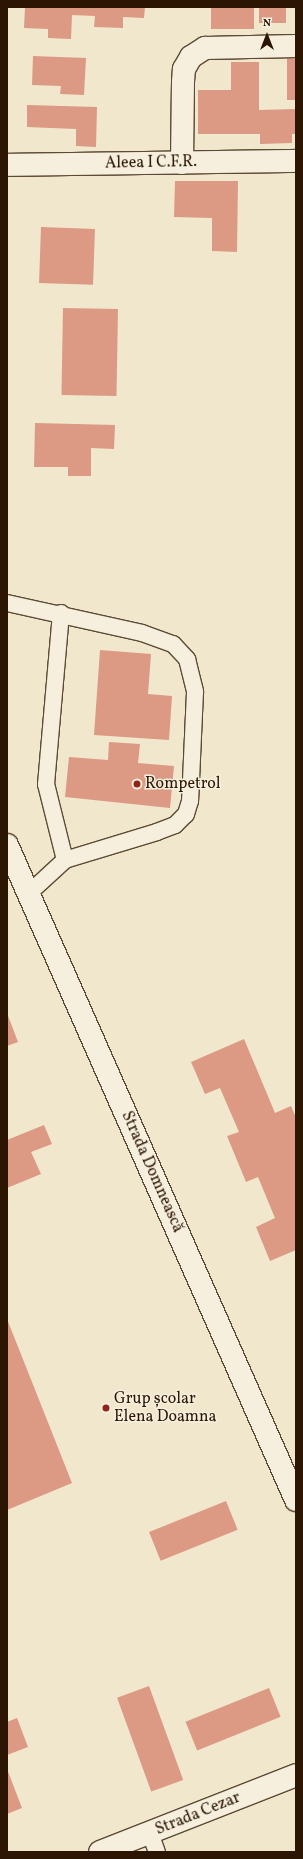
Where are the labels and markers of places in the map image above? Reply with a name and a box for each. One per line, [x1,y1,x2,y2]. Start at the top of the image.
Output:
place label: Rompetrol [145,774,221,794]
marker: Rompetrol [132,779,142,789]
place label: Grup școlar Elena Doamna [114,1389,217,1427]
marker: Grup școlar Elena Doamna [101,1403,111,1413]

